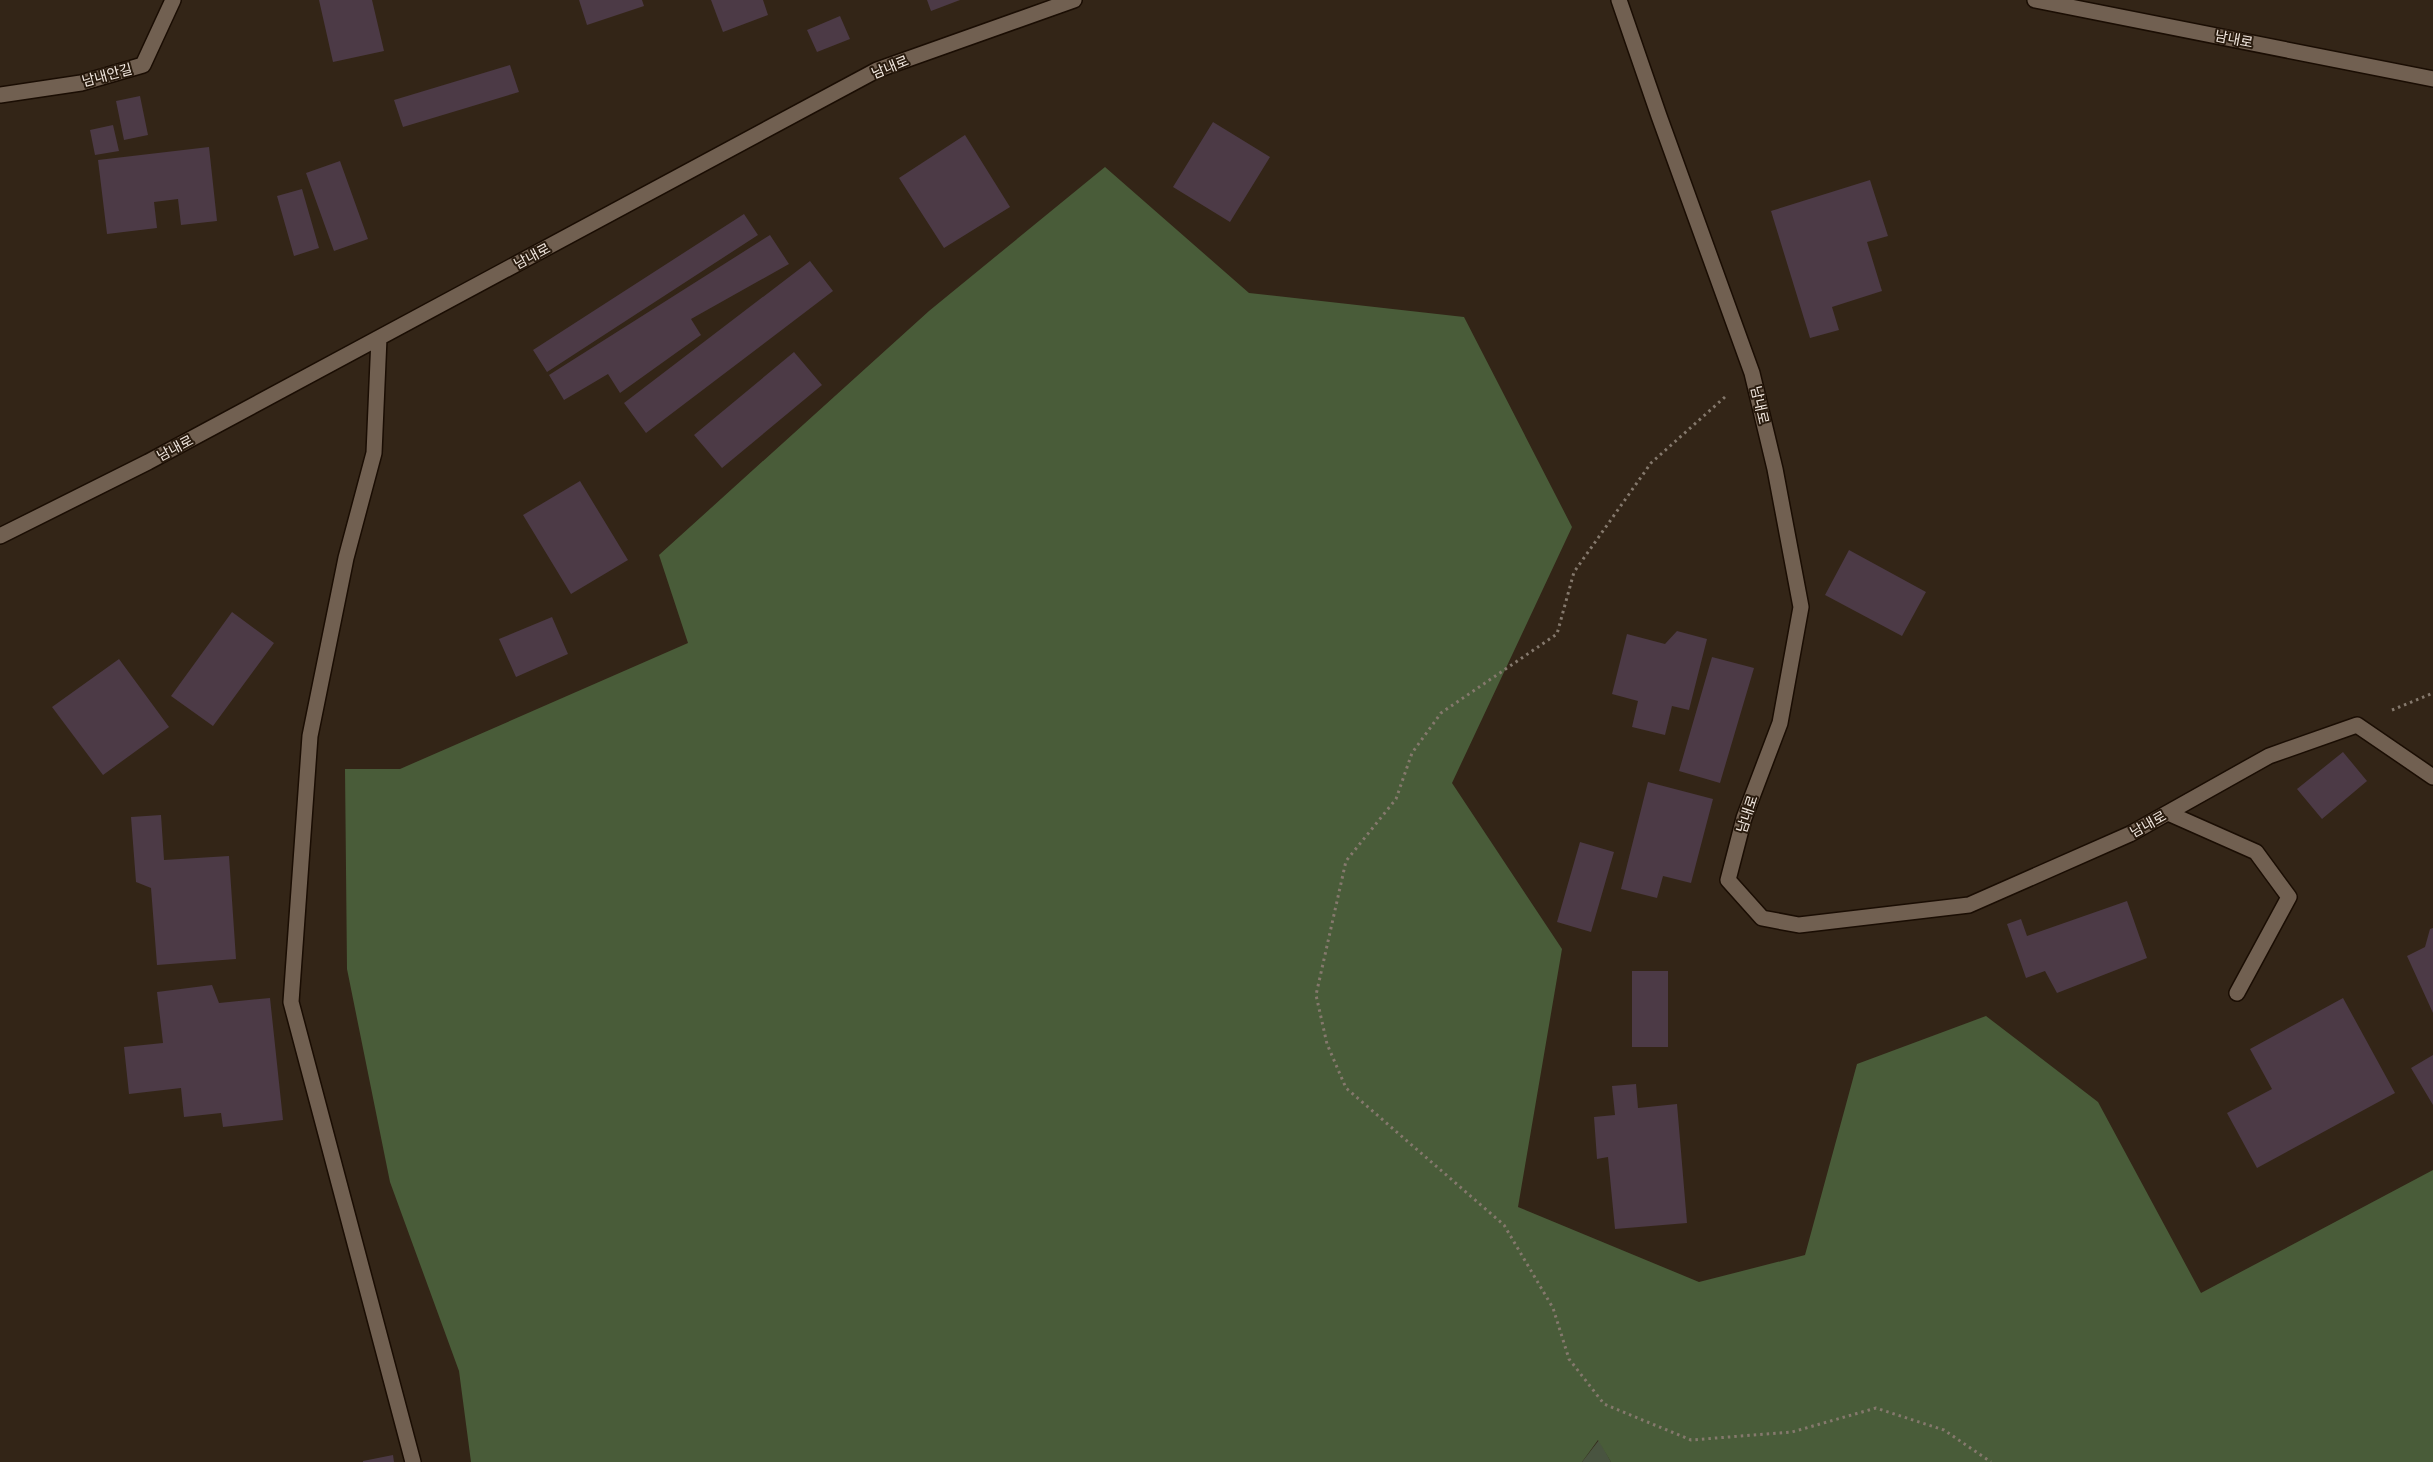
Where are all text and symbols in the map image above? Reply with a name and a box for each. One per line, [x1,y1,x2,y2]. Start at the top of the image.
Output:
street label: 남내로 [2213,26,2255,52]
street label: 남내로 [869,51,911,83]
street label: 남내안길 [80,60,134,90]
street label: 남내로 [511,239,553,273]
street label: 남내로 [1747,384,1773,426]
street label: 남내로 [154,431,196,465]
street label: 남내로 [1732,793,1762,835]
street label: 남내로 [2127,807,2169,841]

